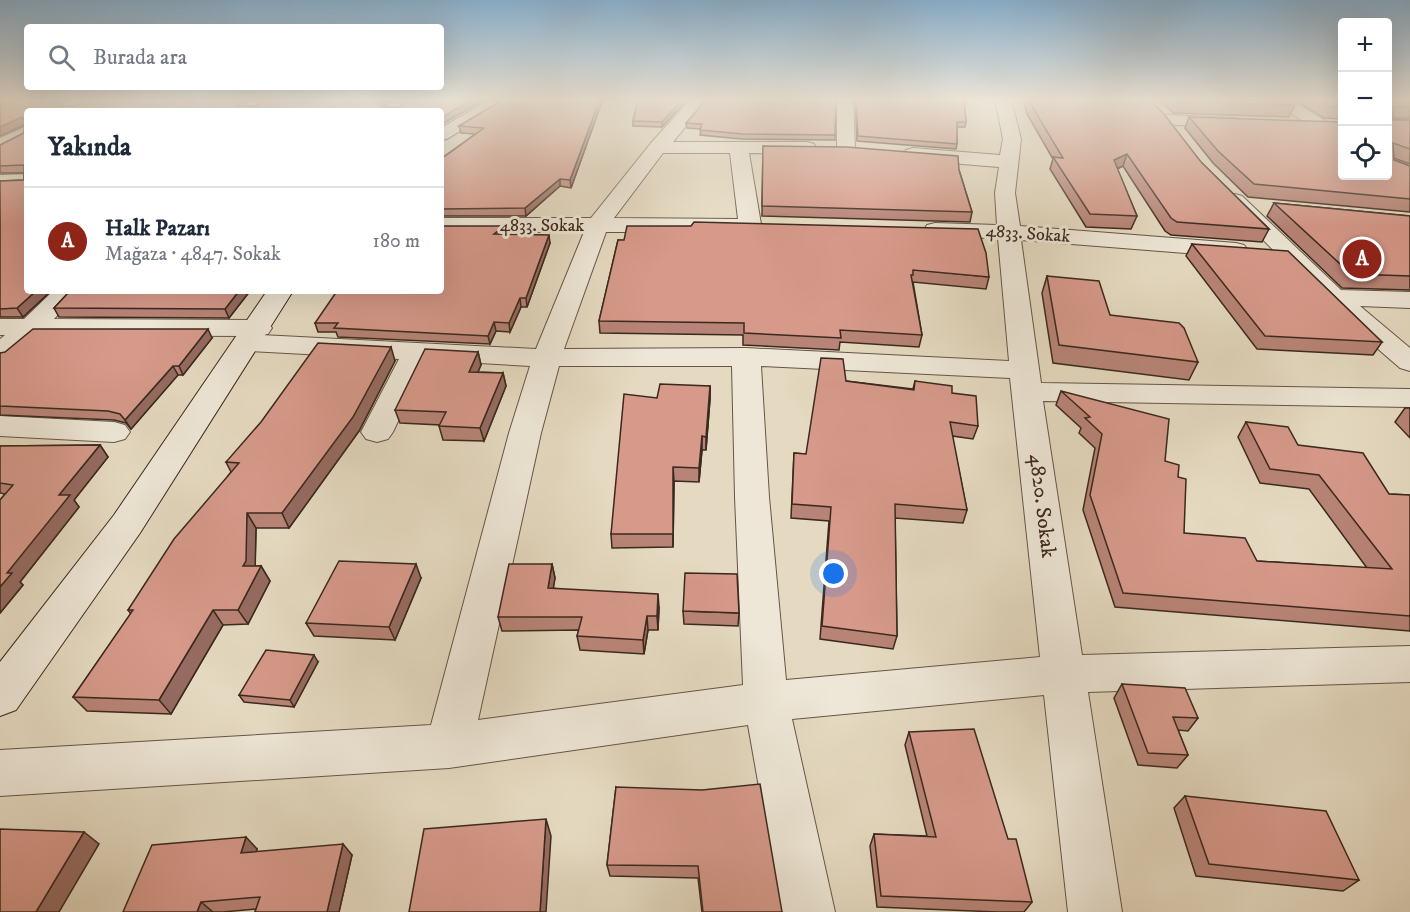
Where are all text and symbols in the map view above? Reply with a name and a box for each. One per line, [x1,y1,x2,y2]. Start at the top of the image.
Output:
map controls [1338,18,1392,180]
button: + [1338,18,1392,72]
search box [24,24,444,90]
icon: search [45,41,78,74]
text: Burada ara [93,44,187,71]
button: − [1338,72,1392,126]
button: locate [1338,126,1392,180]
text: Yakında [48,131,131,164]
text: Halk Pazarı [105,215,210,242]
street label: 4833. Sokak [500,215,584,237]
street label: 4833. Sokak [985,220,1071,248]
text: A [61,229,74,254]
text: 180 m [373,229,420,254]
pin: A [1342,236,1382,282]
text: Mağaza · 4847. Sokak [105,242,281,267]
street label: 4820. Sokak [1023,453,1061,560]
your location [819,559,848,588]

